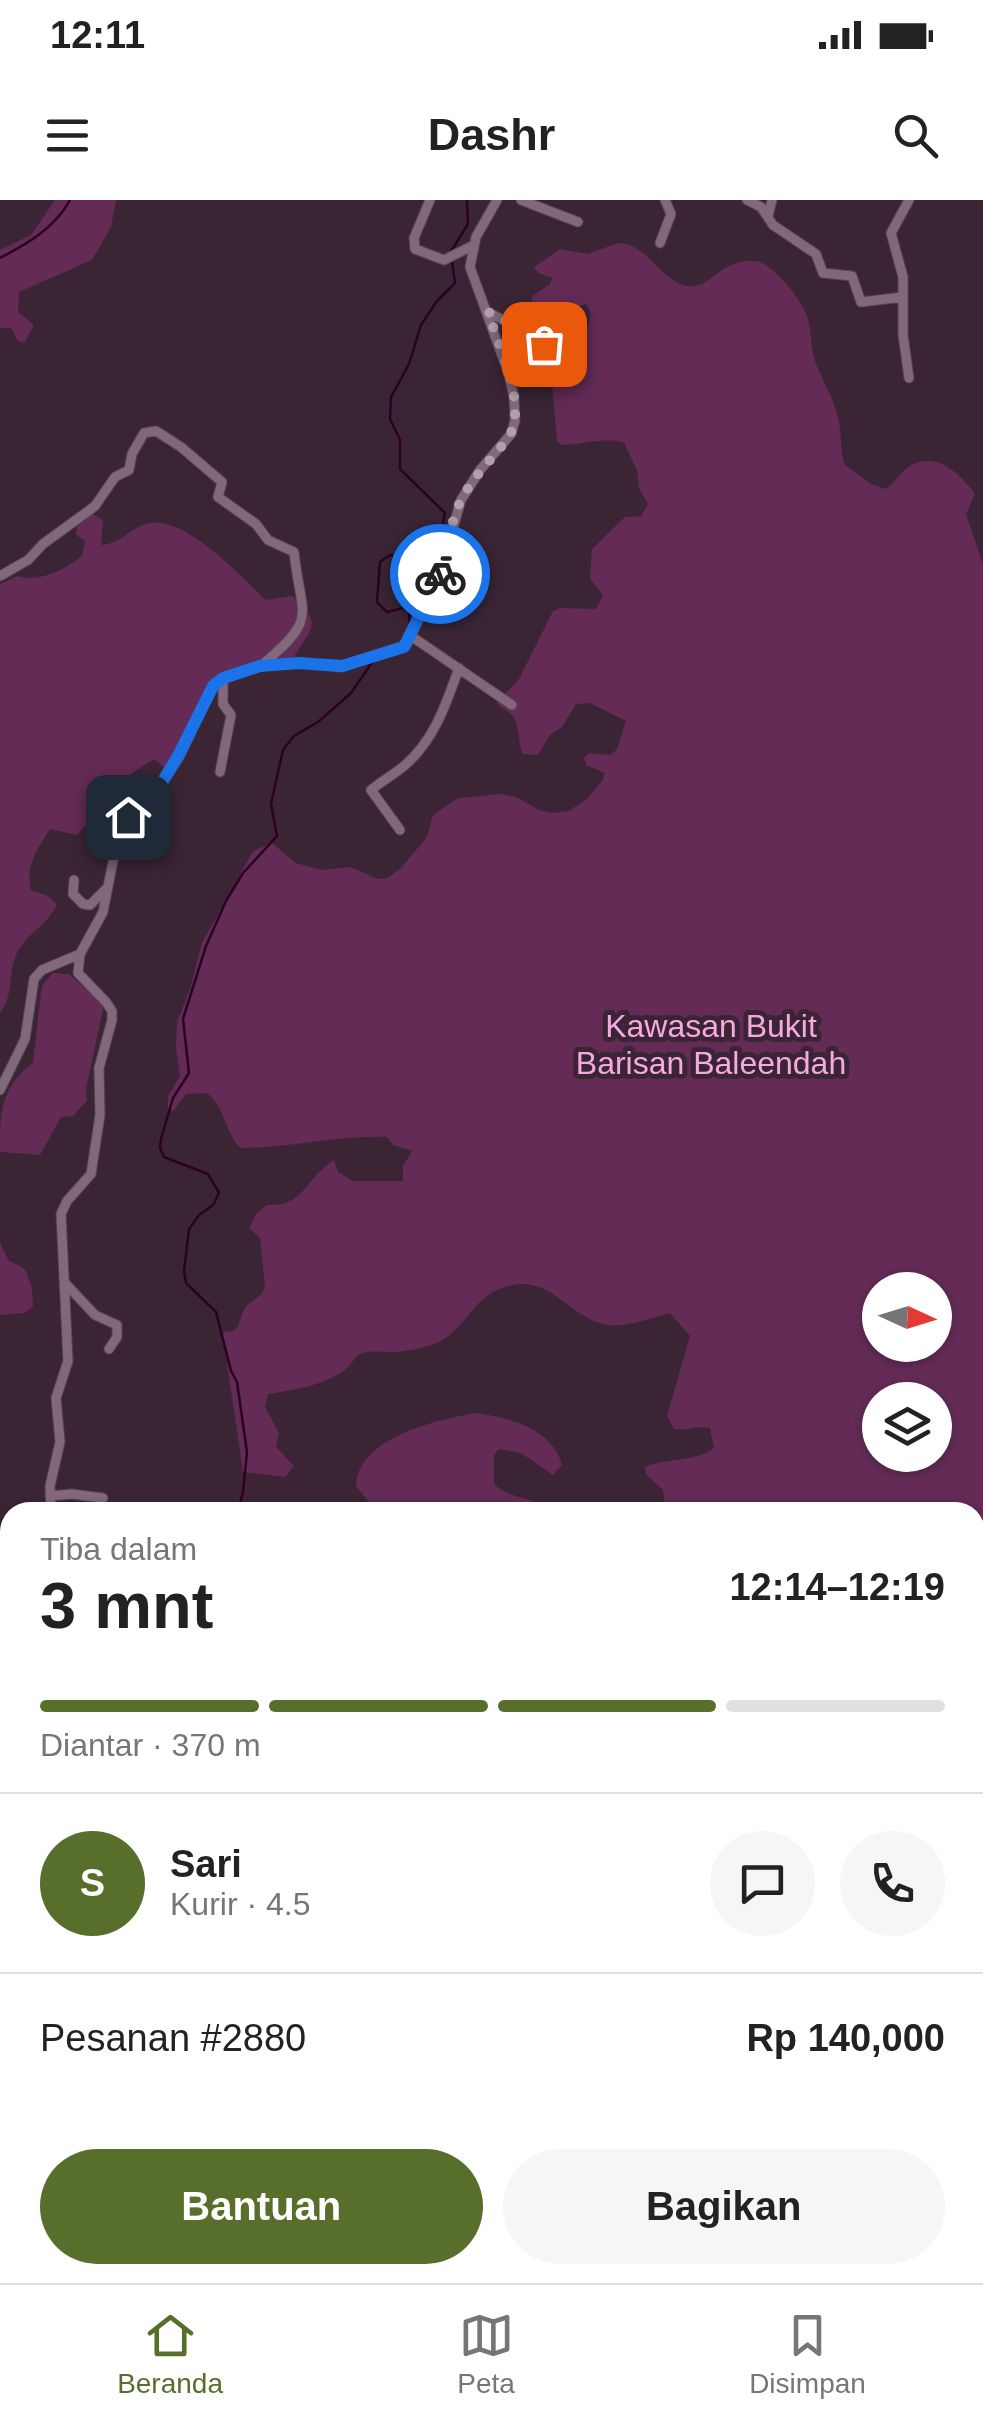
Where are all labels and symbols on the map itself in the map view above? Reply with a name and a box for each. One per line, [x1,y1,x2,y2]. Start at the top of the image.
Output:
pin [502,302,587,387]
courier [390,524,490,624]
pin [86,775,171,860]
park label: Kawasan Bukit Barisan Baleendah [576,1008,846,1081]
north arrow [862,1272,952,1362]

